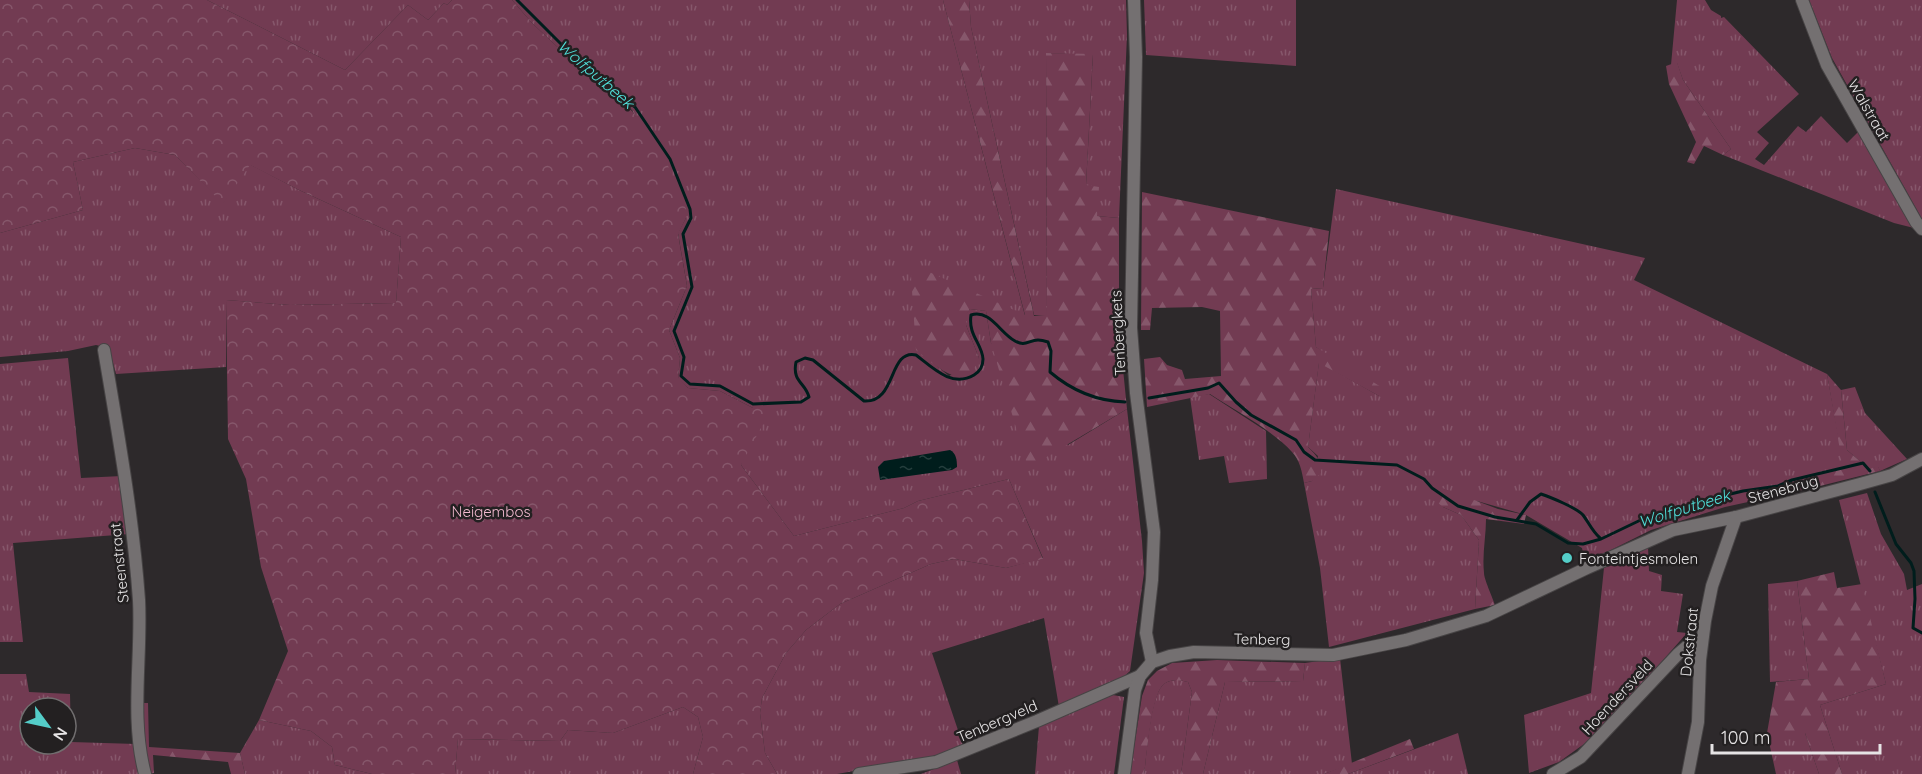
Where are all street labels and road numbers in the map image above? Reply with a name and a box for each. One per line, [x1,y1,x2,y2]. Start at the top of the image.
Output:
street label: Walstraat [1844,76,1894,144]
street label: Tenbergkets [1106,290,1130,376]
street label: Stenebrug [1746,471,1820,507]
street label: Steenstraat [105,522,133,604]
street label: Dokstraat [1676,607,1702,677]
street label: Tenberg [1233,629,1291,649]
street label: Hoendersveld [1577,655,1657,739]
street label: Tenbergveld [954,696,1040,746]

